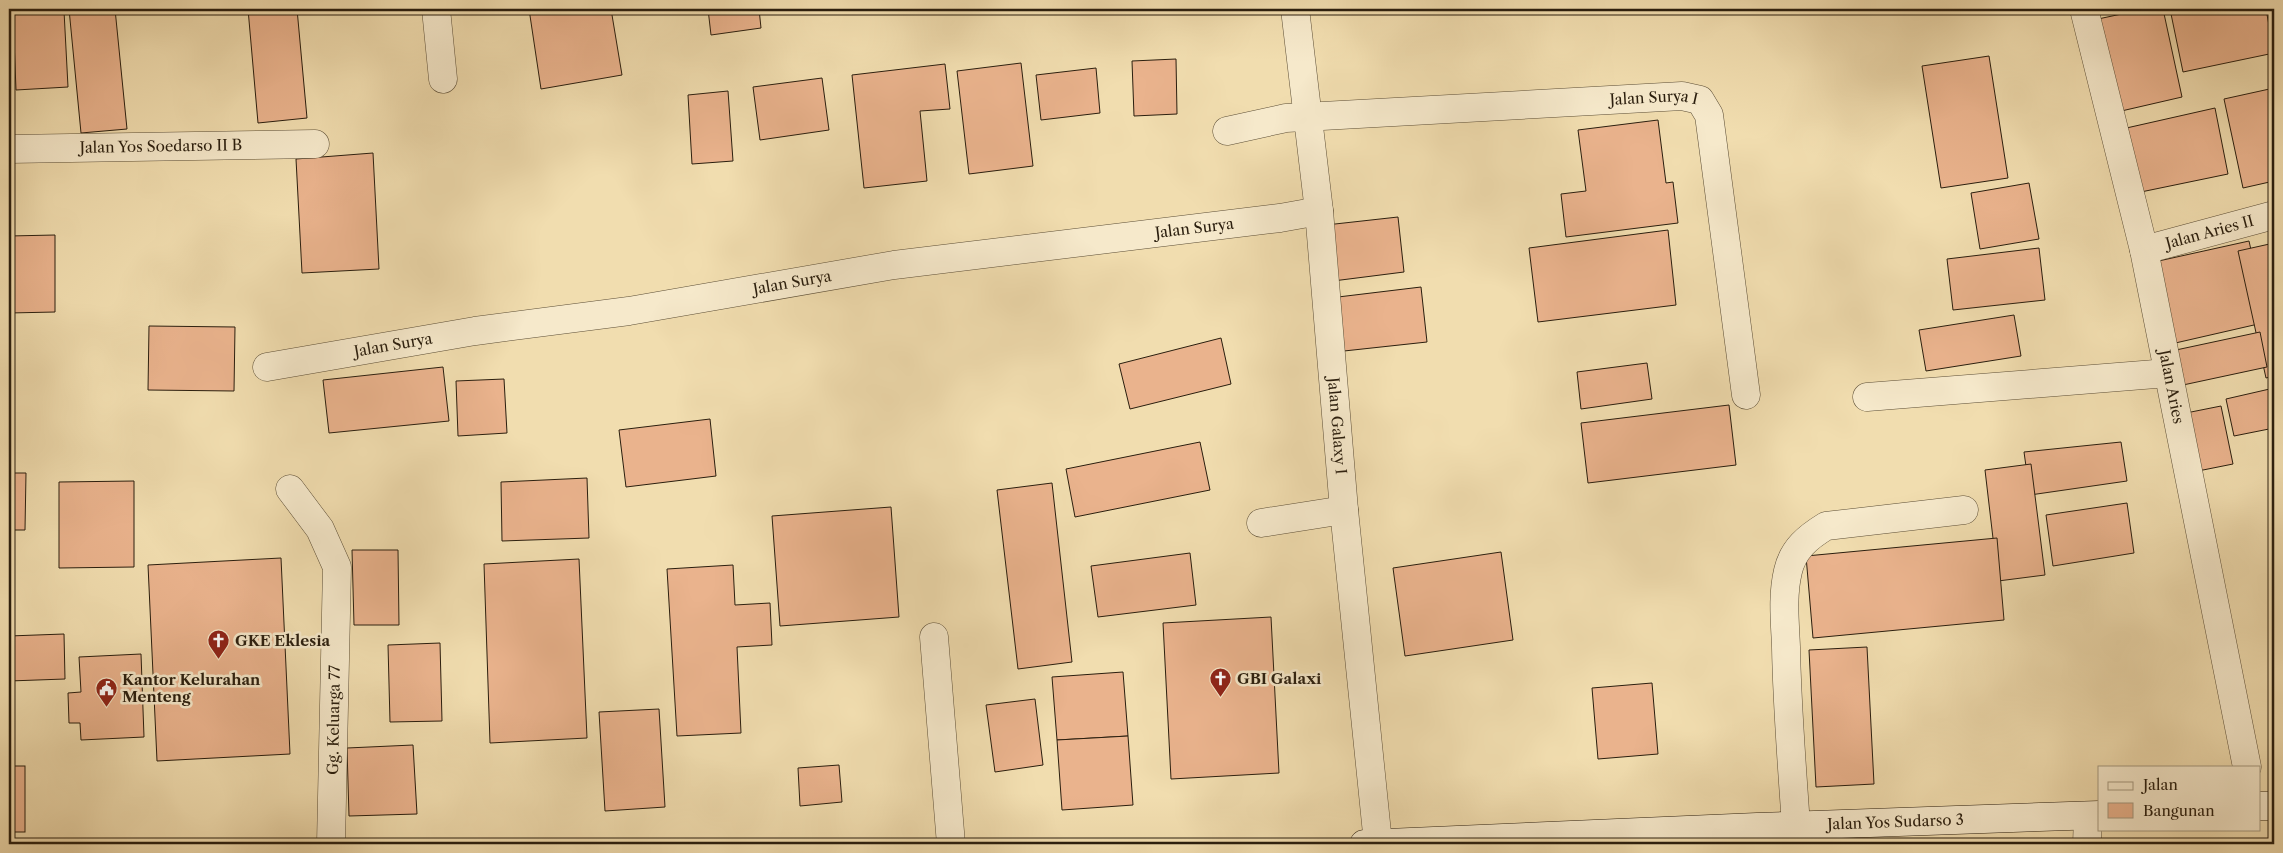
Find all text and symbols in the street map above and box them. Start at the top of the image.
street label: Jalan Surya I [1607,86,1700,109]
street label: Jalan Yos Soedarso II B [78,135,242,157]
street label: Jalan Aries II [2161,211,2256,253]
street label: Jalan Surya [1152,214,1235,242]
street label: Jalan Surya [749,266,833,299]
street label: Jalan Surya [350,329,434,361]
street label: Jalan Aries [2155,346,2188,426]
street label: Jalan Galaxy I [1324,374,1351,475]
church icon: GKE Eklesia [207,629,231,660]
place label: GKE Eklesia [235,631,331,650]
street label: Gg. Keluarga 77 [323,664,344,775]
church icon: GBI Galaxi [1209,667,1233,698]
place label: GBI Galaxi [1237,669,1322,688]
place label: Kantor Kelurahan Menteng [122,670,261,706]
public building icon: Kantor Kelurahan Menteng [94,677,118,708]
legend [2098,766,2260,830]
text: Jalan [2141,775,2178,794]
text: Bangunan [2143,801,2215,820]
street label: Jalan Yos Sudarso 3 [1825,810,1964,834]

